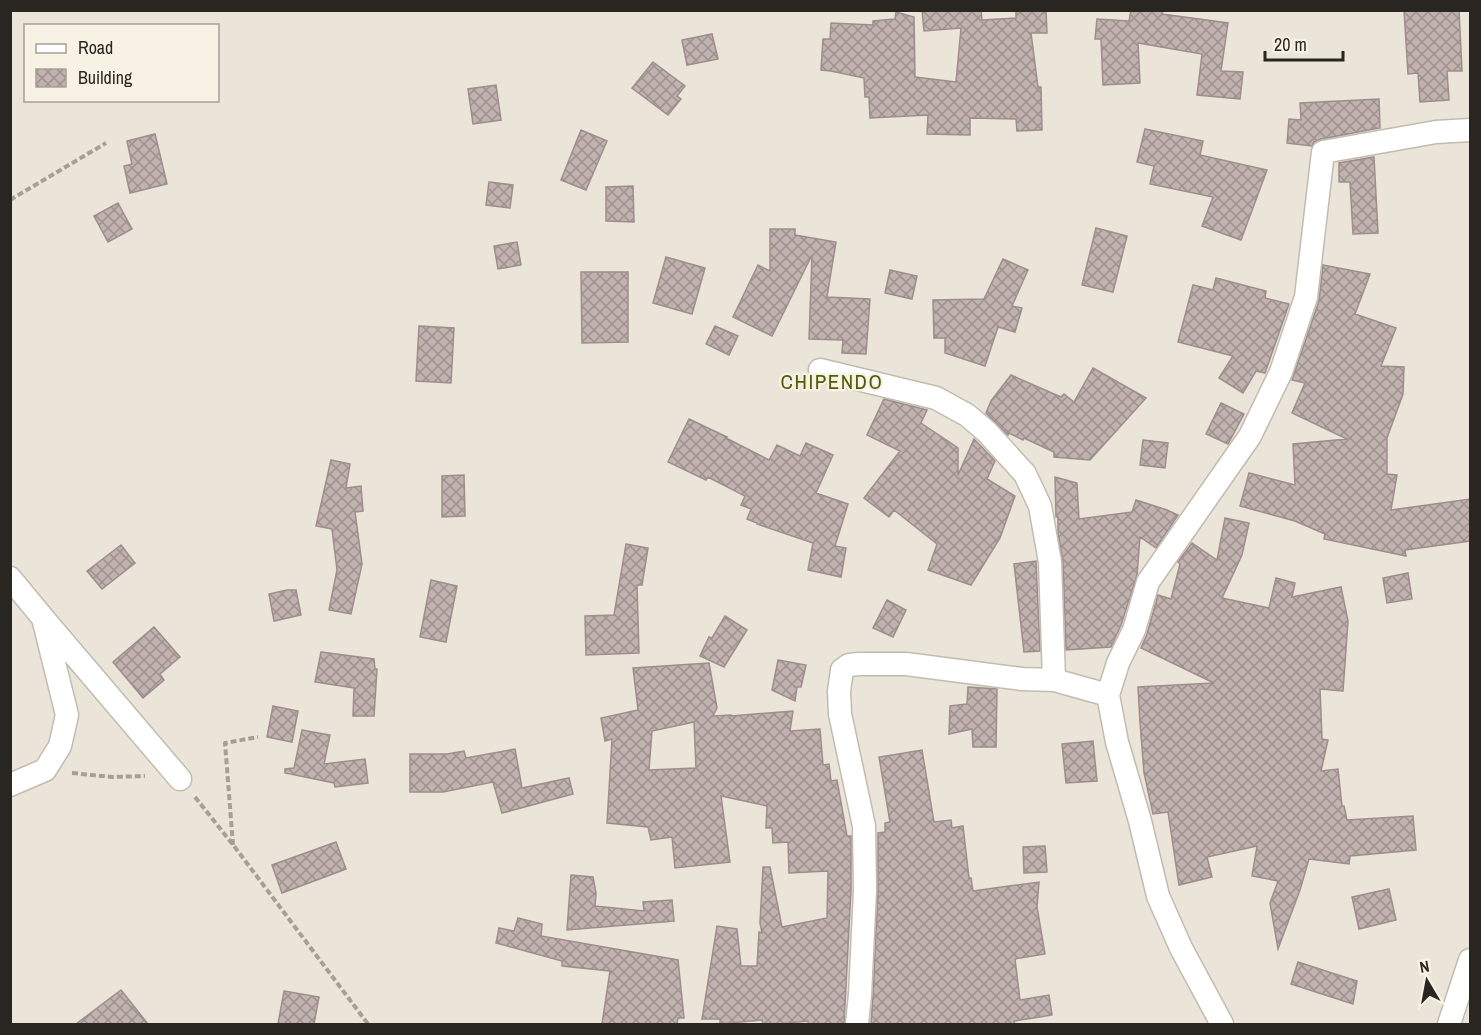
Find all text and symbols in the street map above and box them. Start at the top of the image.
legend [24,24,219,102]
scale bar [1265,24,1343,62]
text: 20 m [1274,32,1307,57]
text: Road [78,35,113,60]
text: Building [78,65,133,90]
district label: CHIPENDO [781,367,883,396]
north arrow [1397,951,1457,1011]
text: N [1418,955,1431,978]

